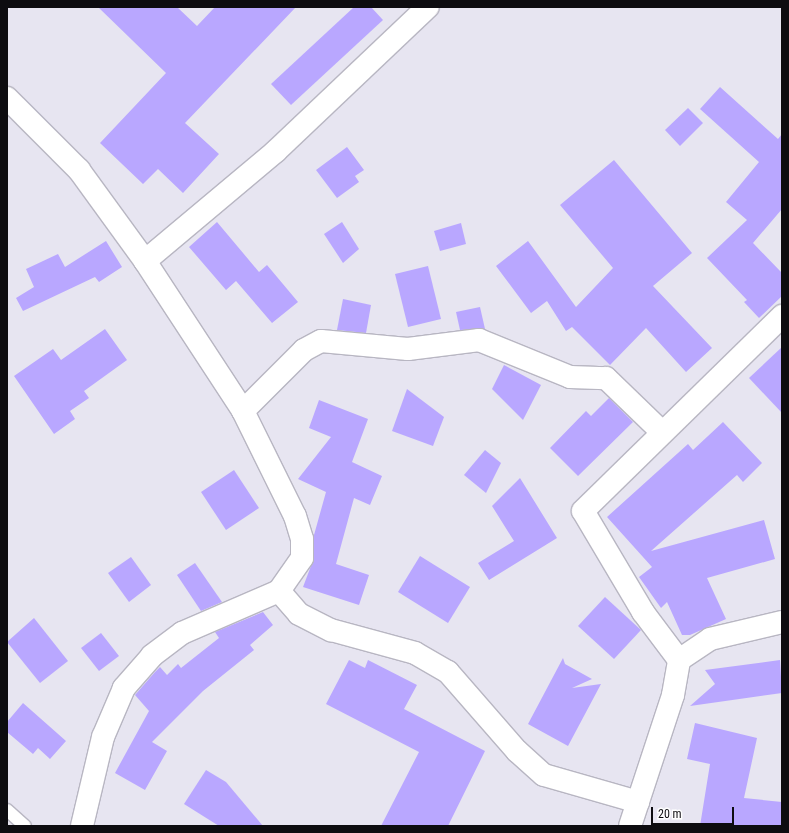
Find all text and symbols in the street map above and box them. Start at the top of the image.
scale bar [653,799,736,825]
text: 20 m [658,807,682,821]

